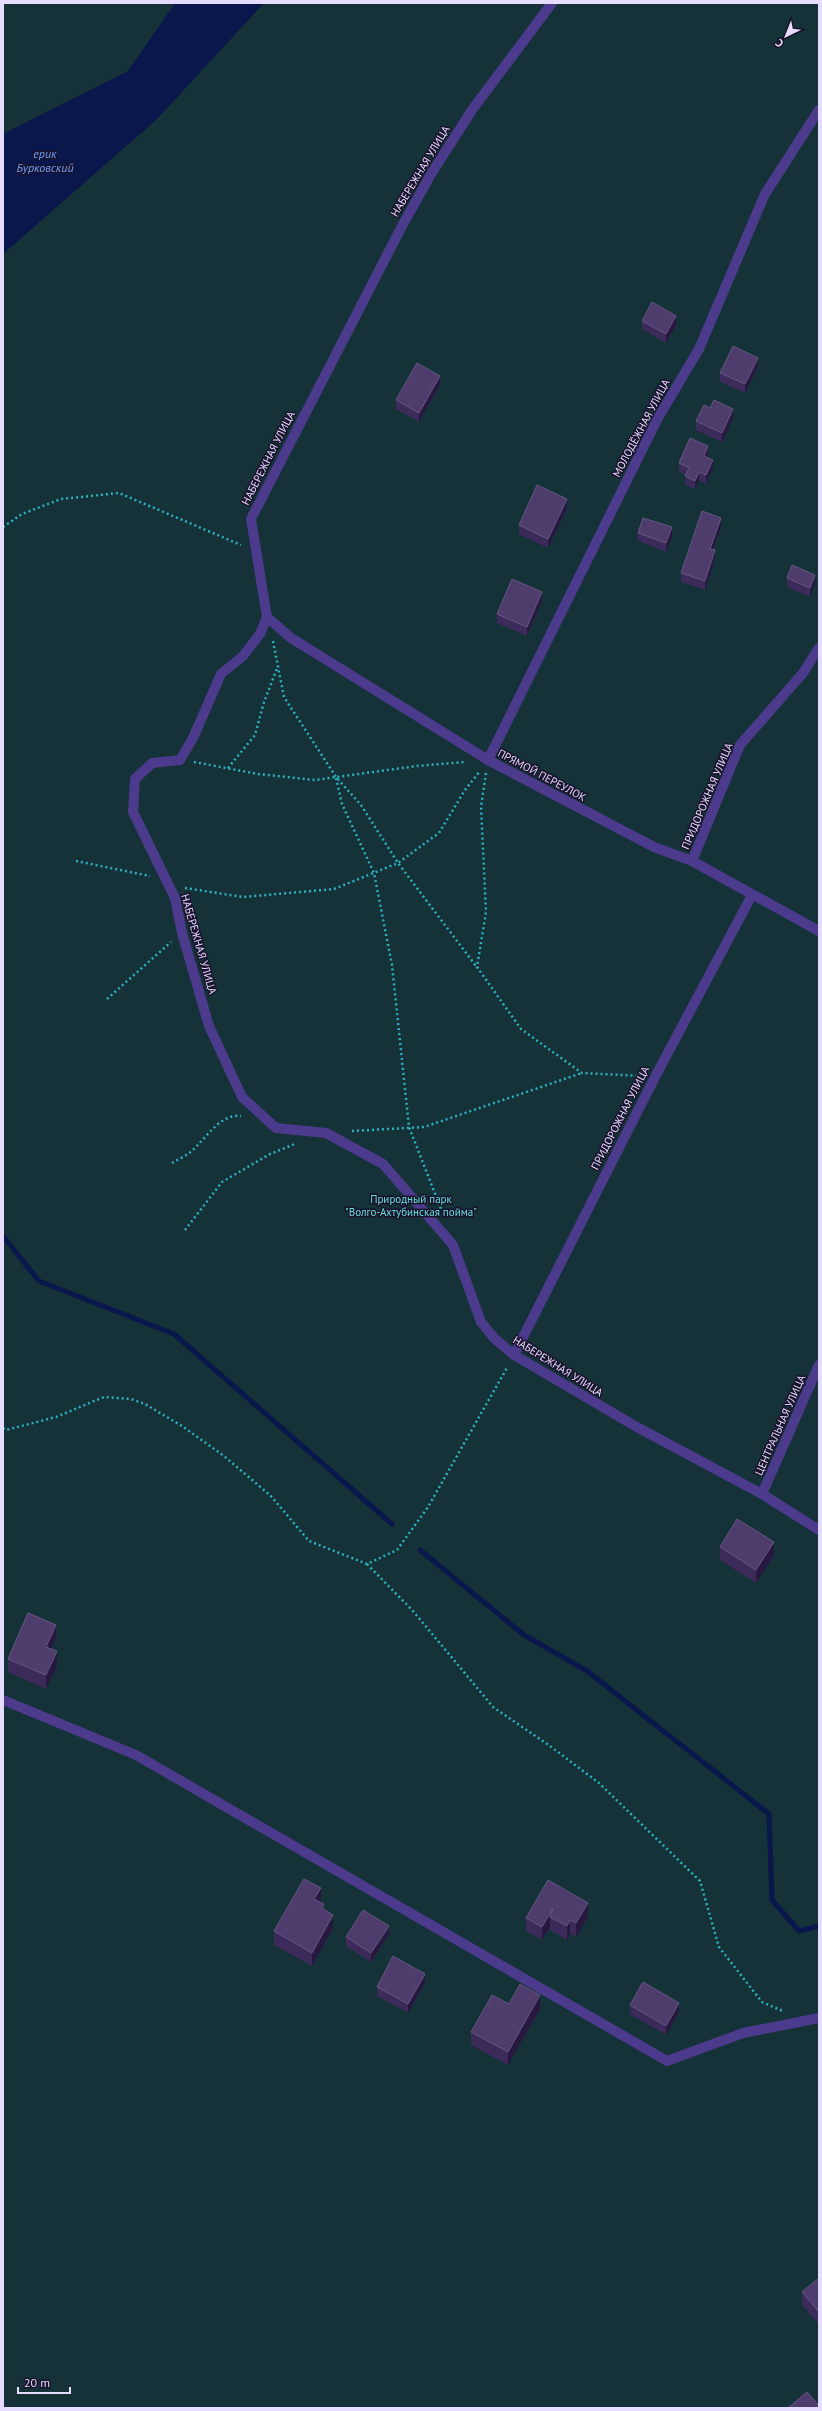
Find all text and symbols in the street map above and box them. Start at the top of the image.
north arrow [766,16,806,56]
text: С [772,36,786,51]
street label: НАБЕРЕЖНАЯ УЛИЦА [387,123,453,219]
water label: ерик Бурковский [16,146,74,175]
street label: МОЛОДЁЖНАЯ УЛИЦА [609,376,673,479]
street label: НАБЕРЕЖНАЯ УЛИЦА [238,408,298,507]
street label: ПРИДОРОЖНАЯ УЛИЦА [678,740,736,851]
street label: ПРЯМОЙ ПЕРЕУЛОК [495,746,589,804]
street label: НАБЕРЕЖНАЯ УЛИЦА [178,892,220,996]
street label: ПРИДОРОЖНАЯ УЛИЦА [588,1063,652,1172]
park label: Природный парк "Волго-Ахтубинская пойма" [345,1192,477,1219]
street label: НАБЕРЕЖНАЯ УЛИЦА [510,1333,606,1400]
street label: ЦЕНТРАЛЬНАЯ УЛИЦА [752,1372,809,1477]
scale bar [18,2369,70,2395]
text: 20 m [24,2375,50,2390]

